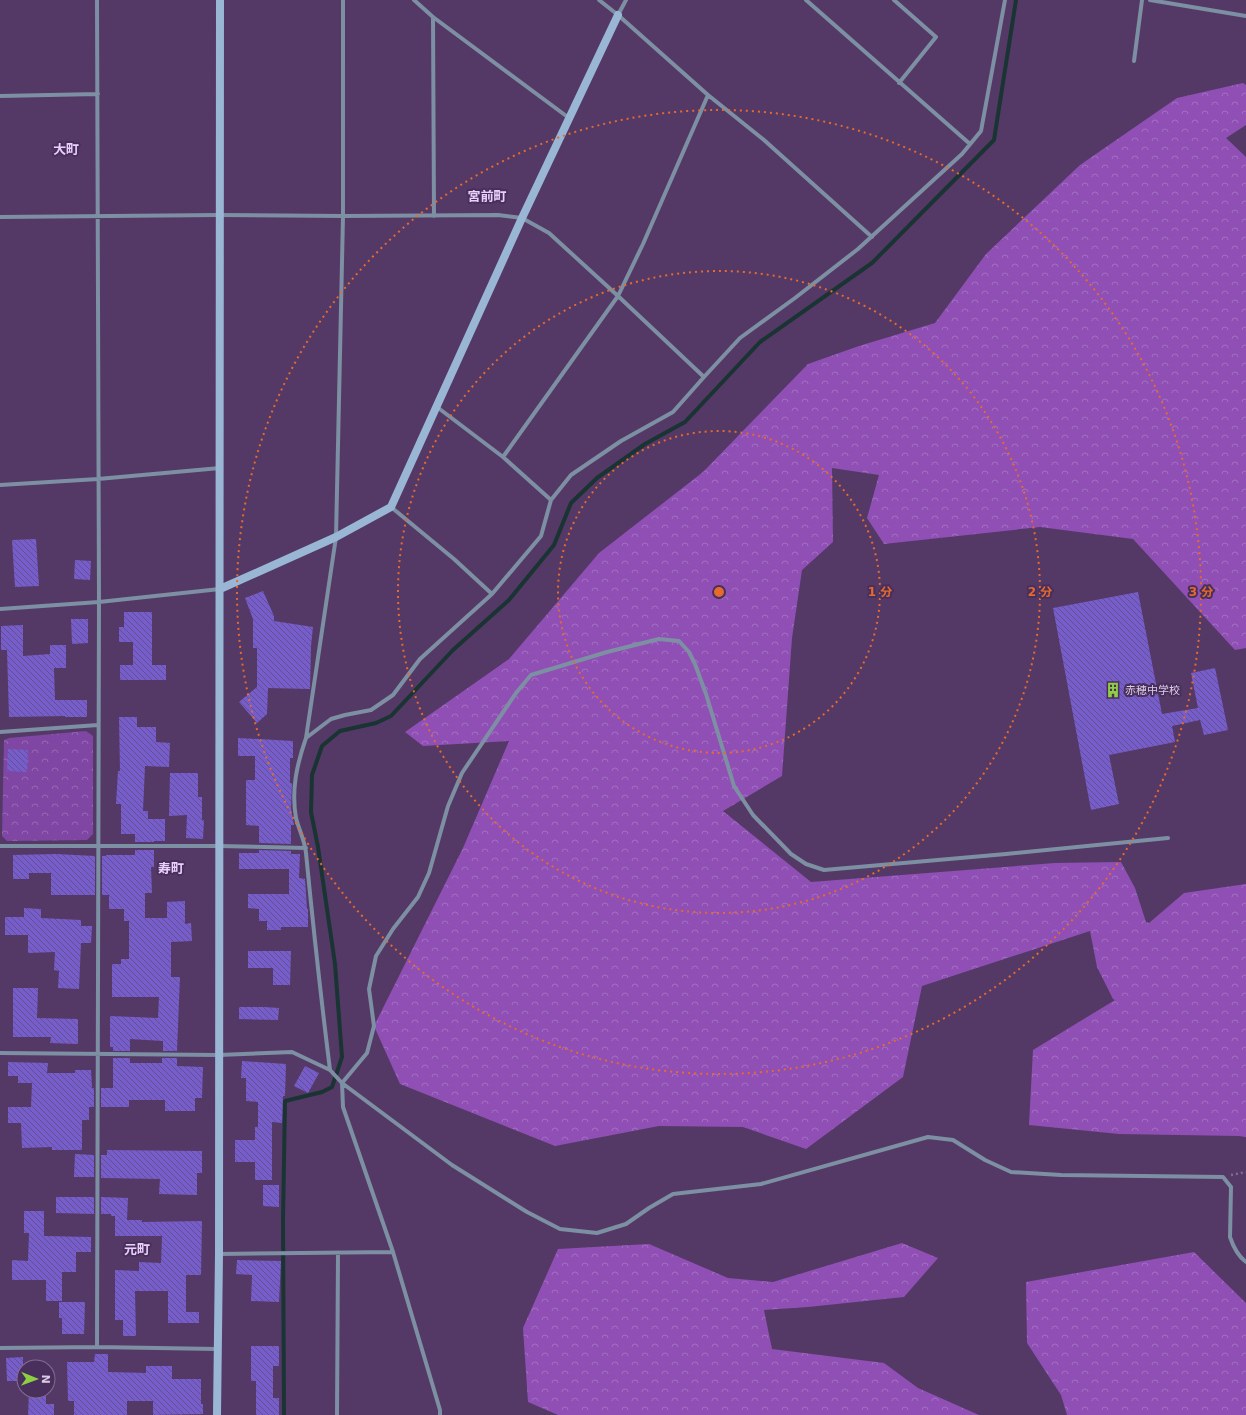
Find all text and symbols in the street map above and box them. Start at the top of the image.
district label: 大町 [53,142,79,157]
district label: 宮前町 [467,189,507,204]
centre of rings [712,585,726,599]
text: 1 分 [868,585,892,599]
text: 2 分 [1028,585,1052,599]
text: 3 分 [1189,585,1213,599]
building icon: 赤穂中学校 [1104,681,1122,699]
place label: 赤穂中学校 [1125,684,1180,697]
district label: 寿町 [158,861,184,876]
district label: 元町 [124,1242,150,1257]
north arrow [16,1359,56,1399]
text: N [39,1374,52,1384]

